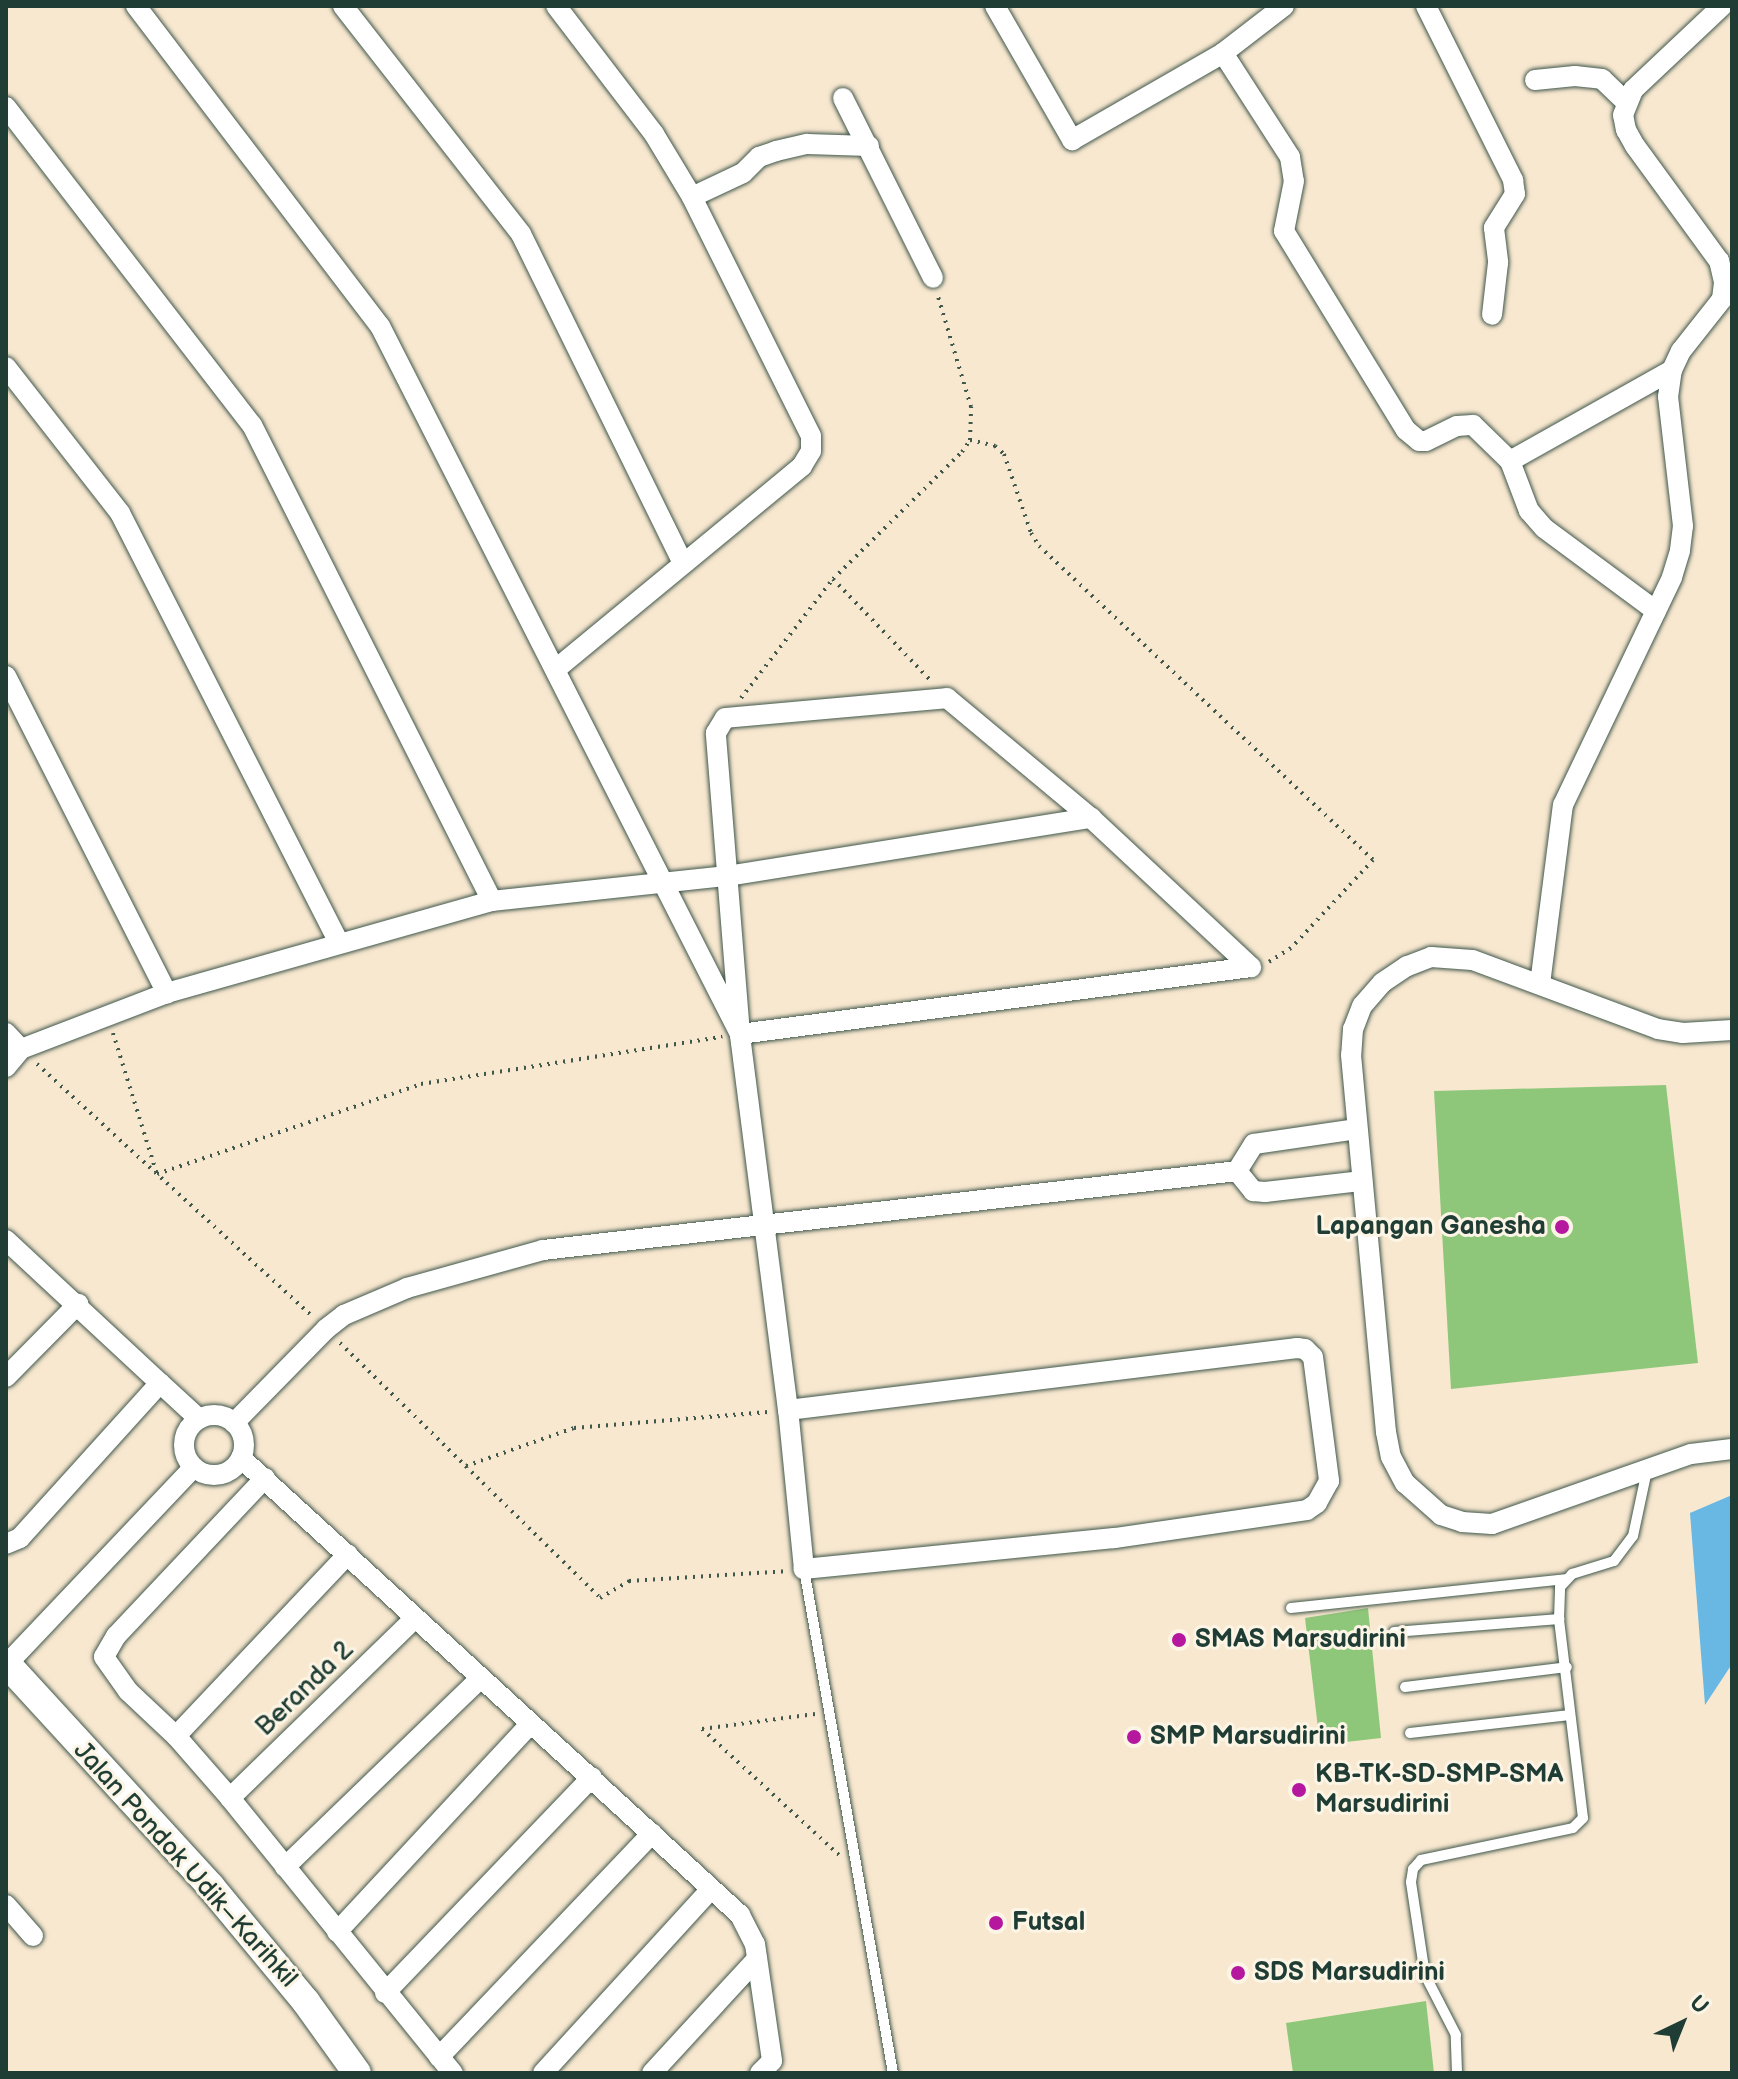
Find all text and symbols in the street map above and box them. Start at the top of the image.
place label: Lapangan Ganesha [1316,1211,1546,1243]
marker: Lapangan Ganesha [1553,1218,1571,1236]
place label: SMAS Marsudirini [1195,1624,1406,1656]
marker: SMAS Marsudirini [1170,1631,1188,1649]
street label: Beranda 2 [250,1635,360,1743]
place label: SMP Marsudirini [1150,1721,1346,1753]
marker: SMP Marsudirini [1125,1728,1143,1746]
street label: Jalan Pondok Udik–Karihkil [67,1736,303,1994]
place label: KB-TK-SD-SMP-SMA Marsudirini [1315,1759,1563,1820]
marker: KB-TK-SD-SMP-SMA Marsudirini [1290,1781,1308,1799]
place label: Futsal [1012,1907,1085,1939]
marker: Futsal [987,1914,1005,1932]
place label: SDS Marsudirini [1254,1957,1445,1989]
marker: SDS Marsudirini [1229,1964,1247,1982]
north arrow [1642,1983,1722,2063]
text: U [1684,1990,1714,2020]

